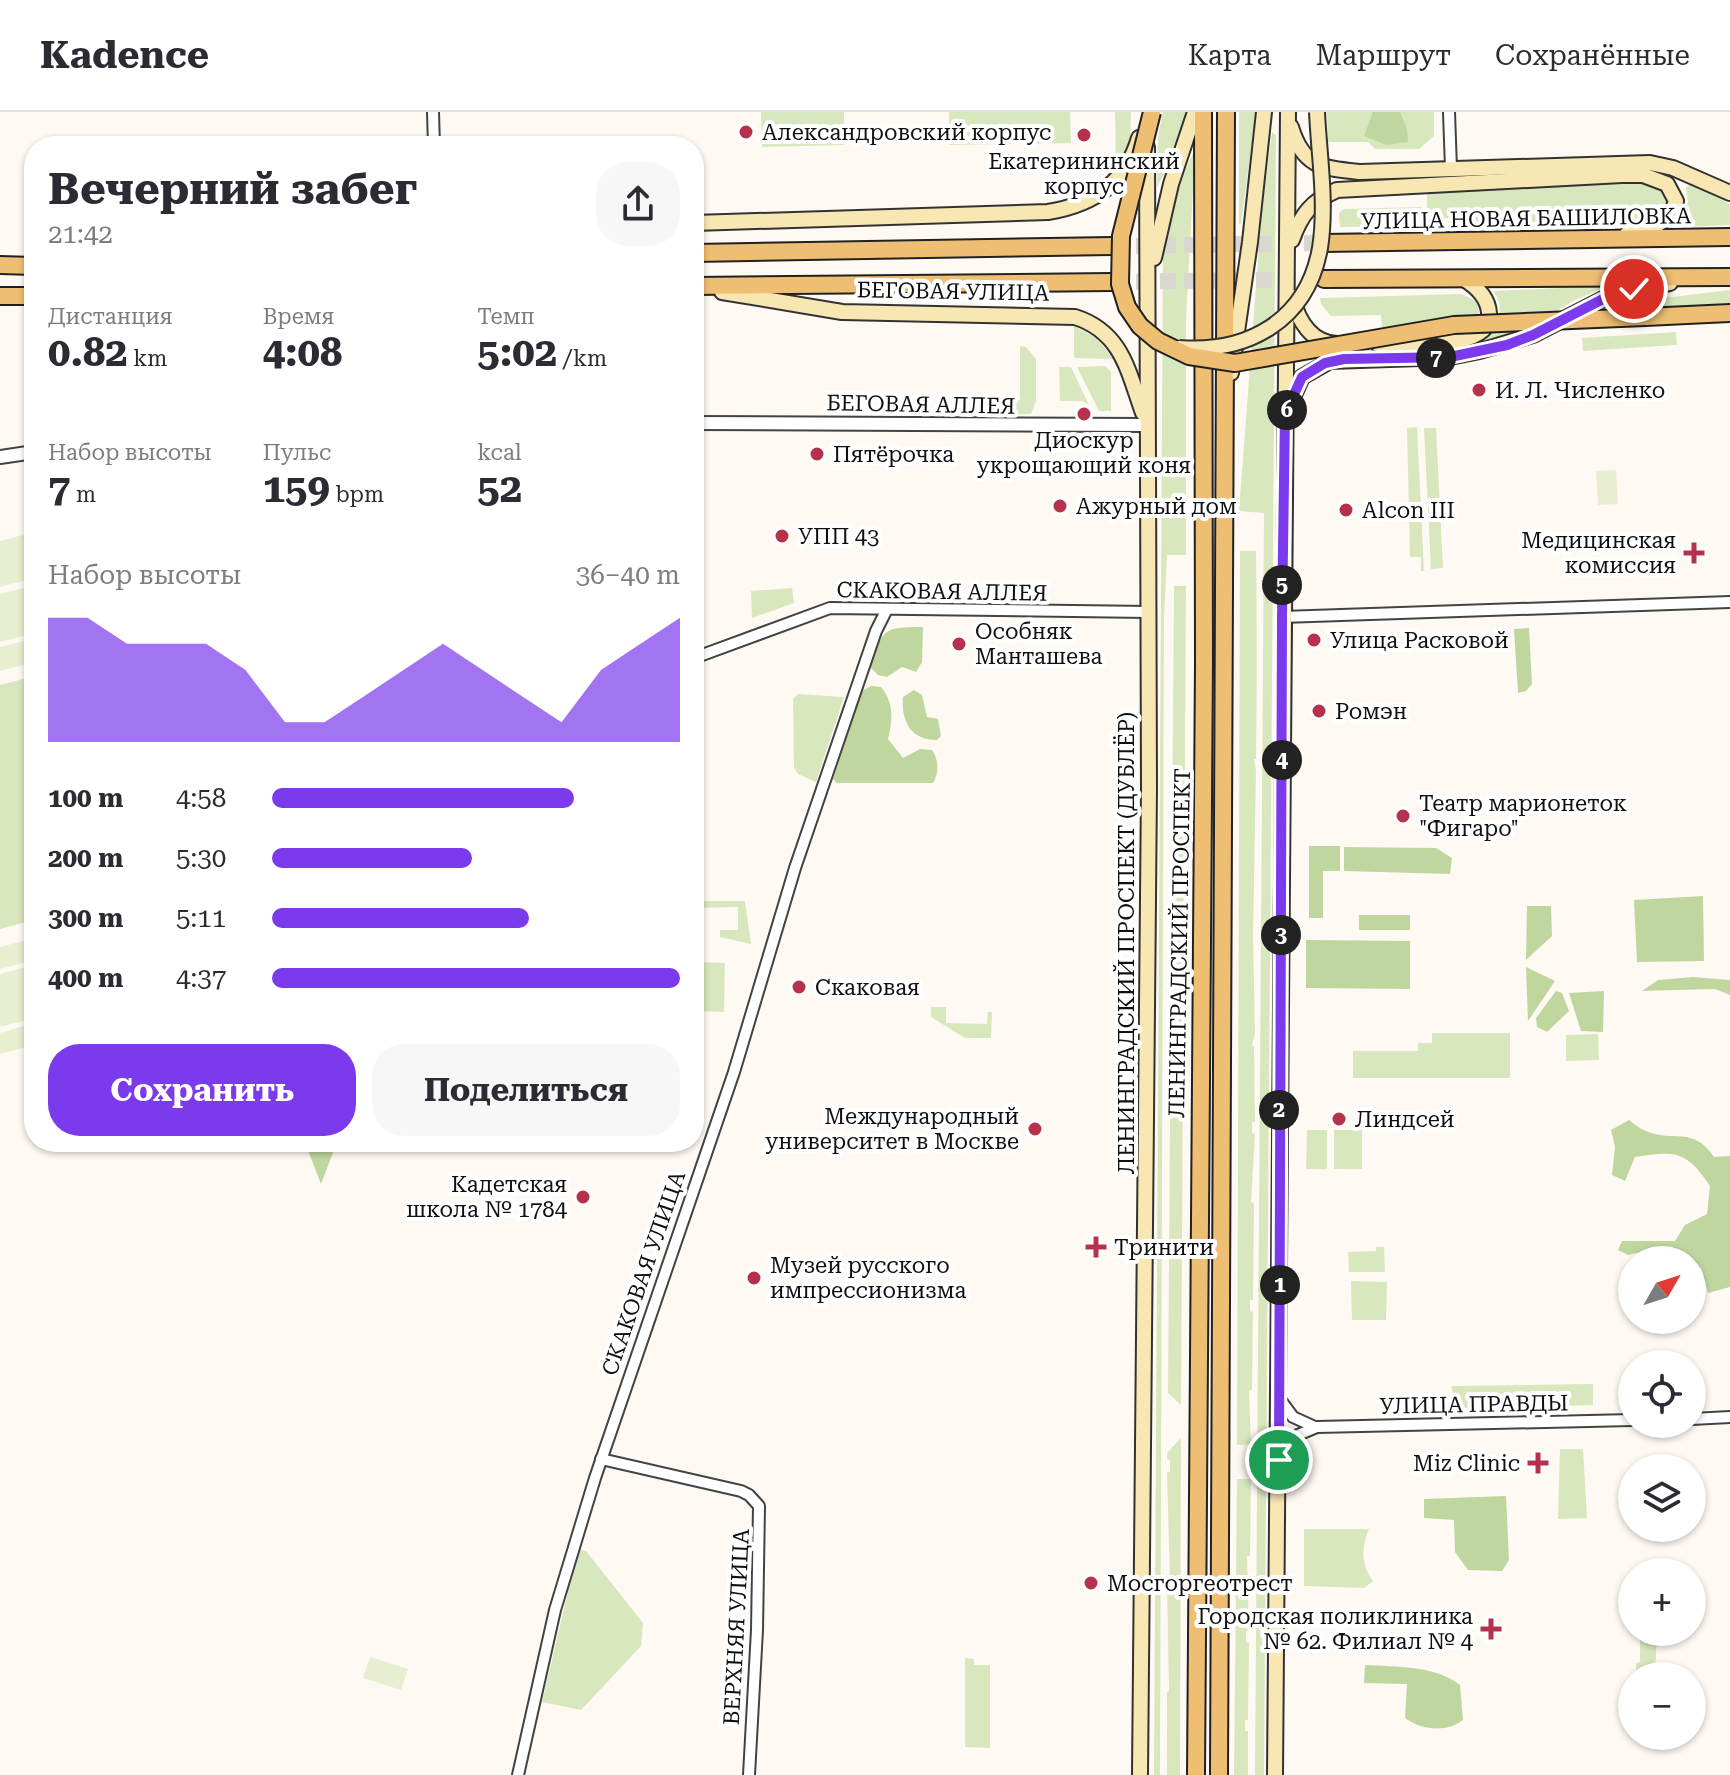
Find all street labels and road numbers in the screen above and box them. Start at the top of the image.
street label: УЛИЦА НОВАЯ БАШИЛОВКА [1361,203,1692,234]
street label: БЕГОВАЯ УЛИЦА [857,277,1050,306]
street label: БЕГОВАЯ АЛЛЕЯ [826,390,1016,419]
street label: СКАКОВАЯ АЛЛЕЯ [836,577,1048,606]
street label: ЛЕНИНГРАДСКИЙ ПРОСПЕКТ (ДУБЛЁР) [1113,712,1139,1174]
street label: ЛЕНИНГРАДСКИЙ ПРОСПЕКТ [1163,768,1195,1118]
street label: СКАКОВАЯ УЛИЦА [597,1167,690,1379]
street label: УЛИЦА ПРАВДЫ [1379,1390,1569,1419]
street label: ВЕРХНЯЯ УЛИЦА [719,1528,754,1726]

